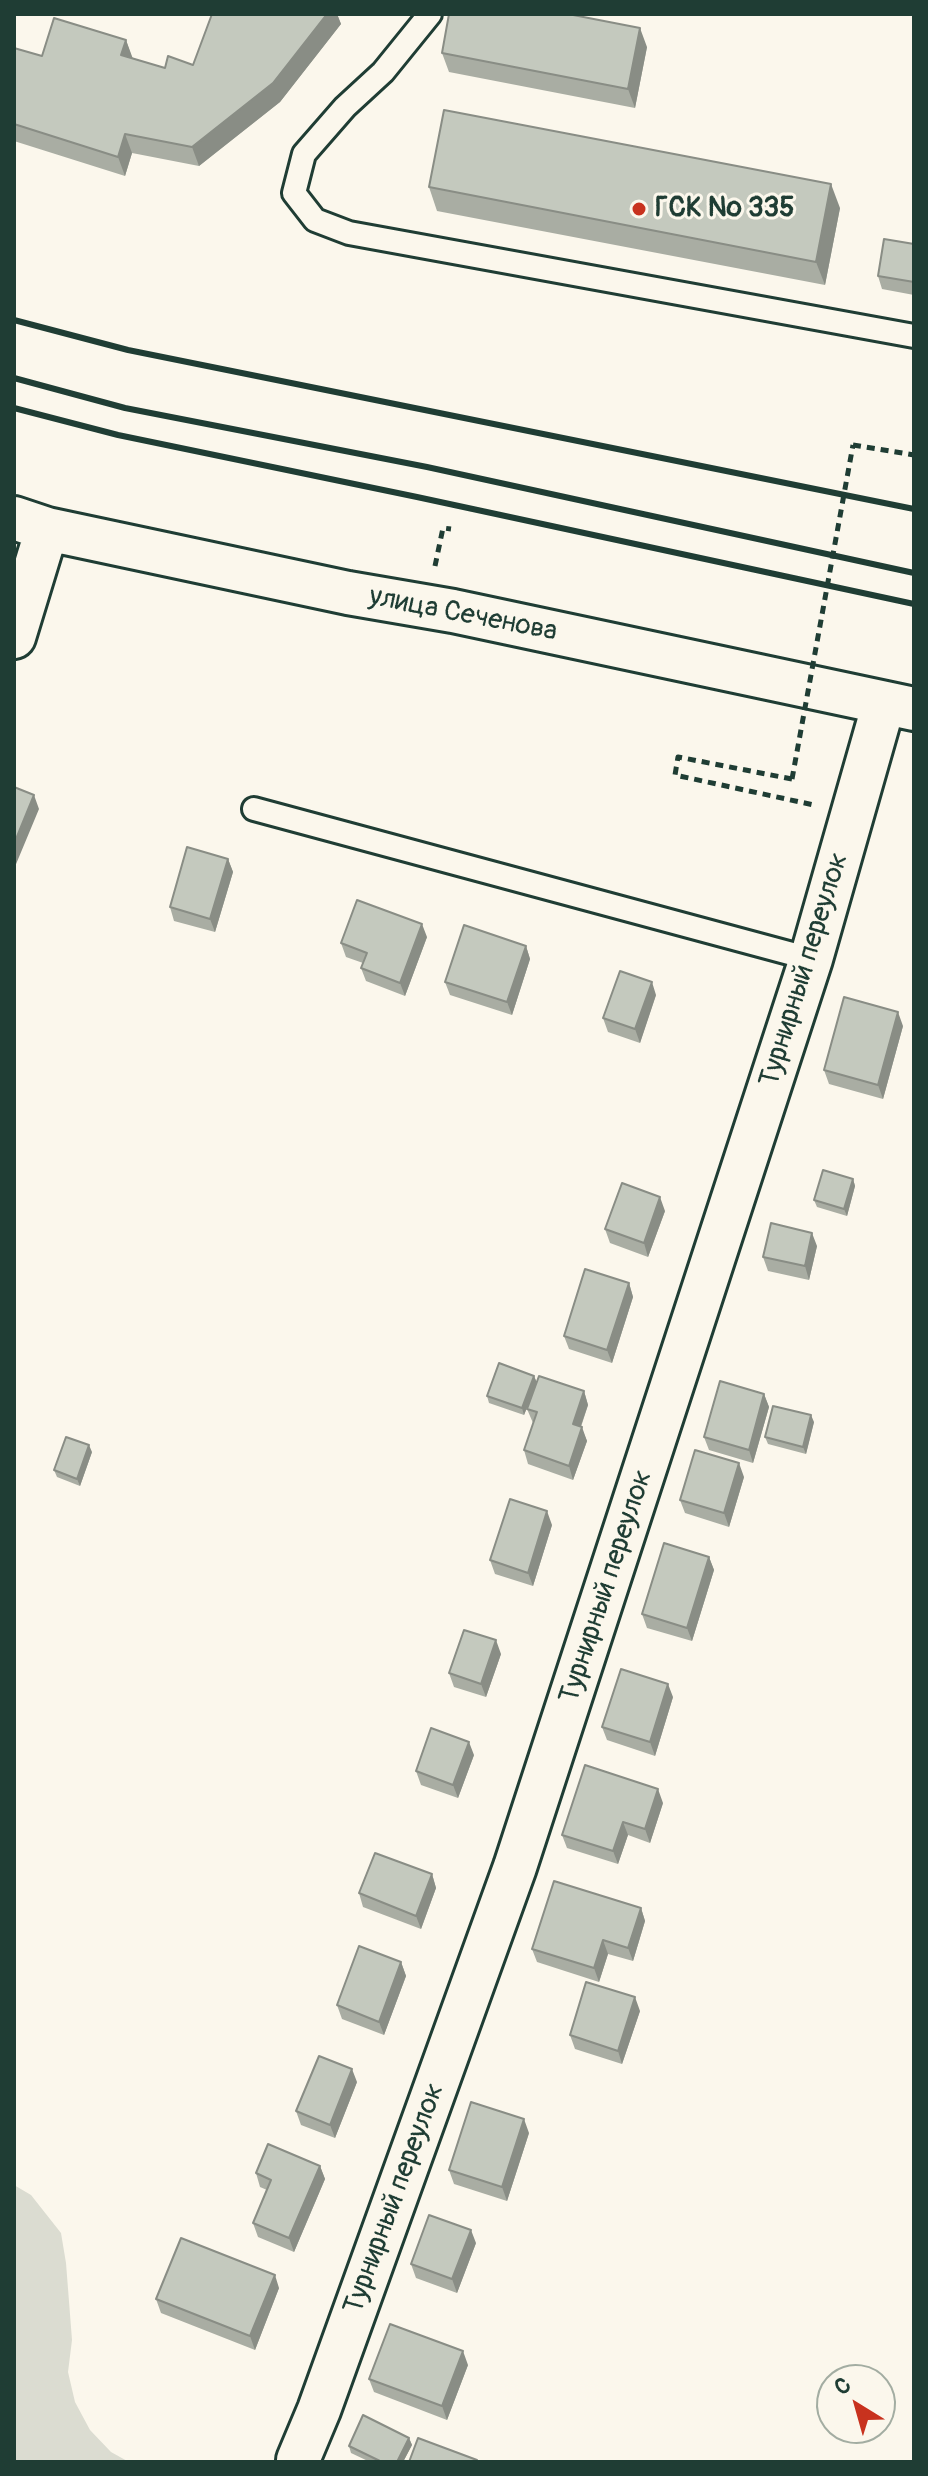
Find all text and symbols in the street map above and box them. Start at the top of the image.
place label: ГСК № 335 [655,192,794,226]
marker: ГСК № 335 [630,200,648,218]
street label: улица Сеченова [366,580,560,650]
street label: Турнирный переулок [753,849,857,1091]
street label: Турнирный переулок [553,1466,661,1708]
street label: Турнирный переулок [338,2079,452,2319]
north arrow [816,2364,896,2444]
text: С [829,2371,857,2402]

